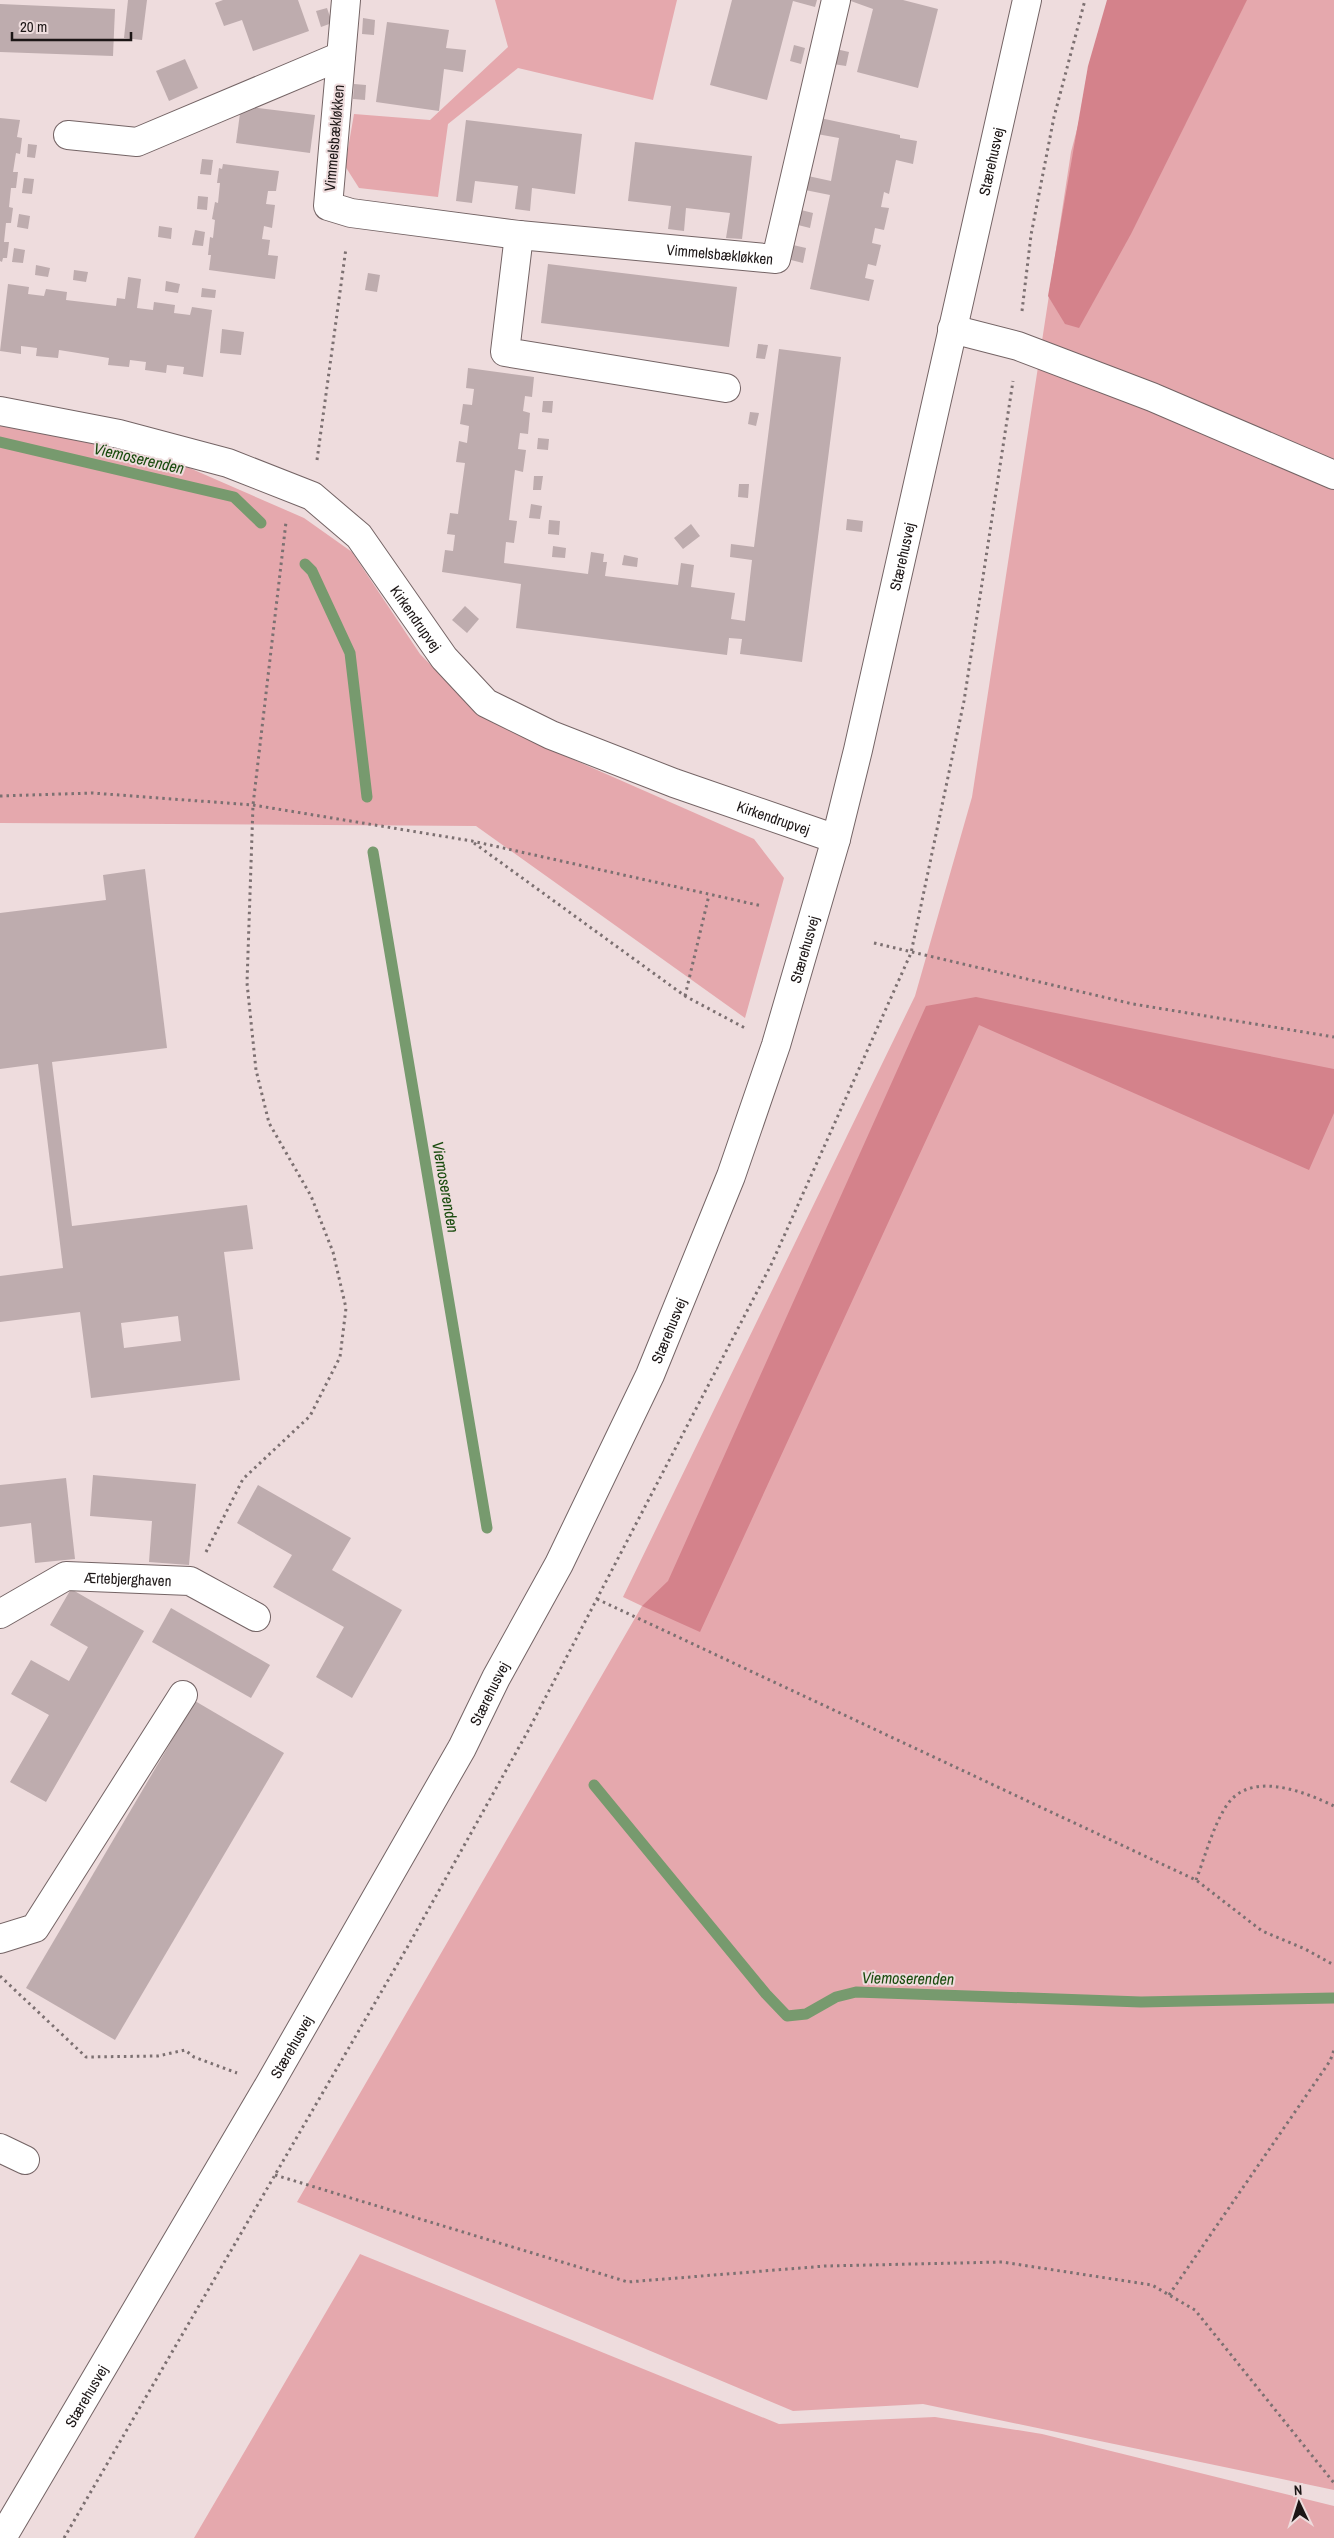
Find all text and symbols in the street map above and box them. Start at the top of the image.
scale bar [12,10,131,42]
text: 20 m [20,16,47,37]
street label: Vimmelsbækløkken [319,84,349,192]
street label: Stærehusvej [973,125,1008,197]
street label: Vimmelsbækløkken [666,238,774,269]
water label: Viemoserenden [92,437,186,479]
street label: Stærehusvej [884,520,919,592]
street label: Kirkendrupvej [386,581,447,655]
street label: Kirkendrupvej [734,795,813,840]
street label: Stærehusvej [784,913,824,985]
water label: Viemoserenden [427,1140,465,1234]
street label: Stærehusvej [645,1295,691,1367]
street label: Ærtebjerghaven [83,1566,172,1591]
street label: Stærehusvej [464,1658,514,1729]
water label: Viemoserenden [862,1966,954,1990]
street label: Stærehusvej [265,2011,317,2082]
street label: Stærehusvej [59,2361,112,2431]
north arrow [1274,2478,1324,2528]
text: N [1293,2481,1303,2499]

